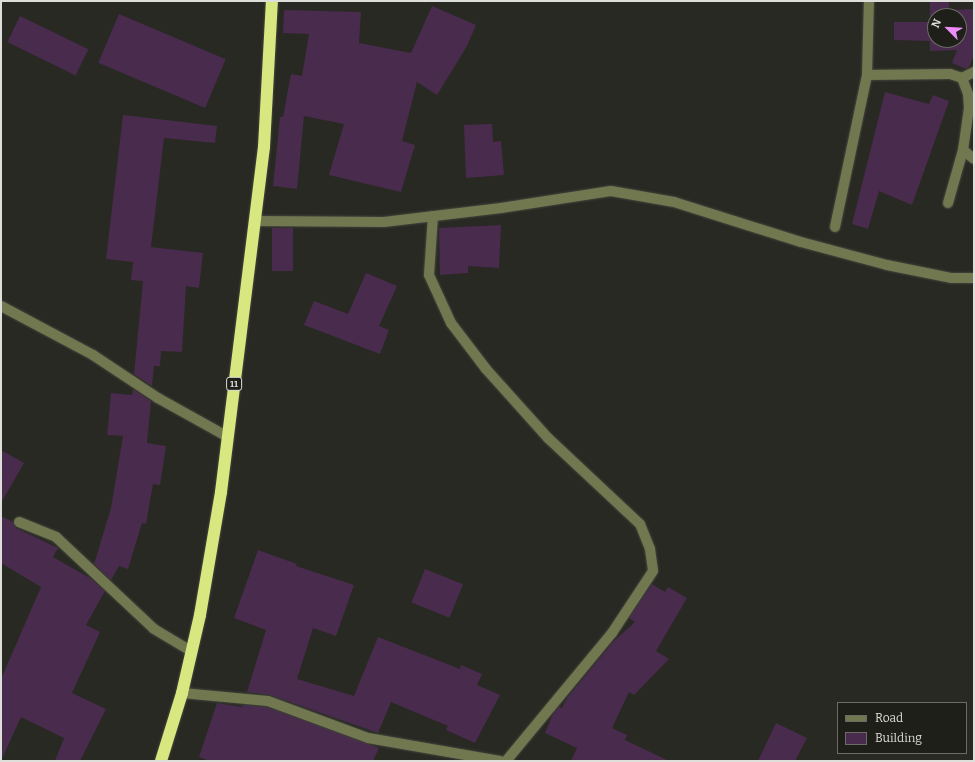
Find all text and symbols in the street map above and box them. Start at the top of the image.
north arrow [927,8,967,48]
text: N [929,17,944,30]
road number: 11 [226,377,242,391]
legend [837,702,967,754]
text: Road [875,711,903,725]
text: Building [875,731,922,745]

